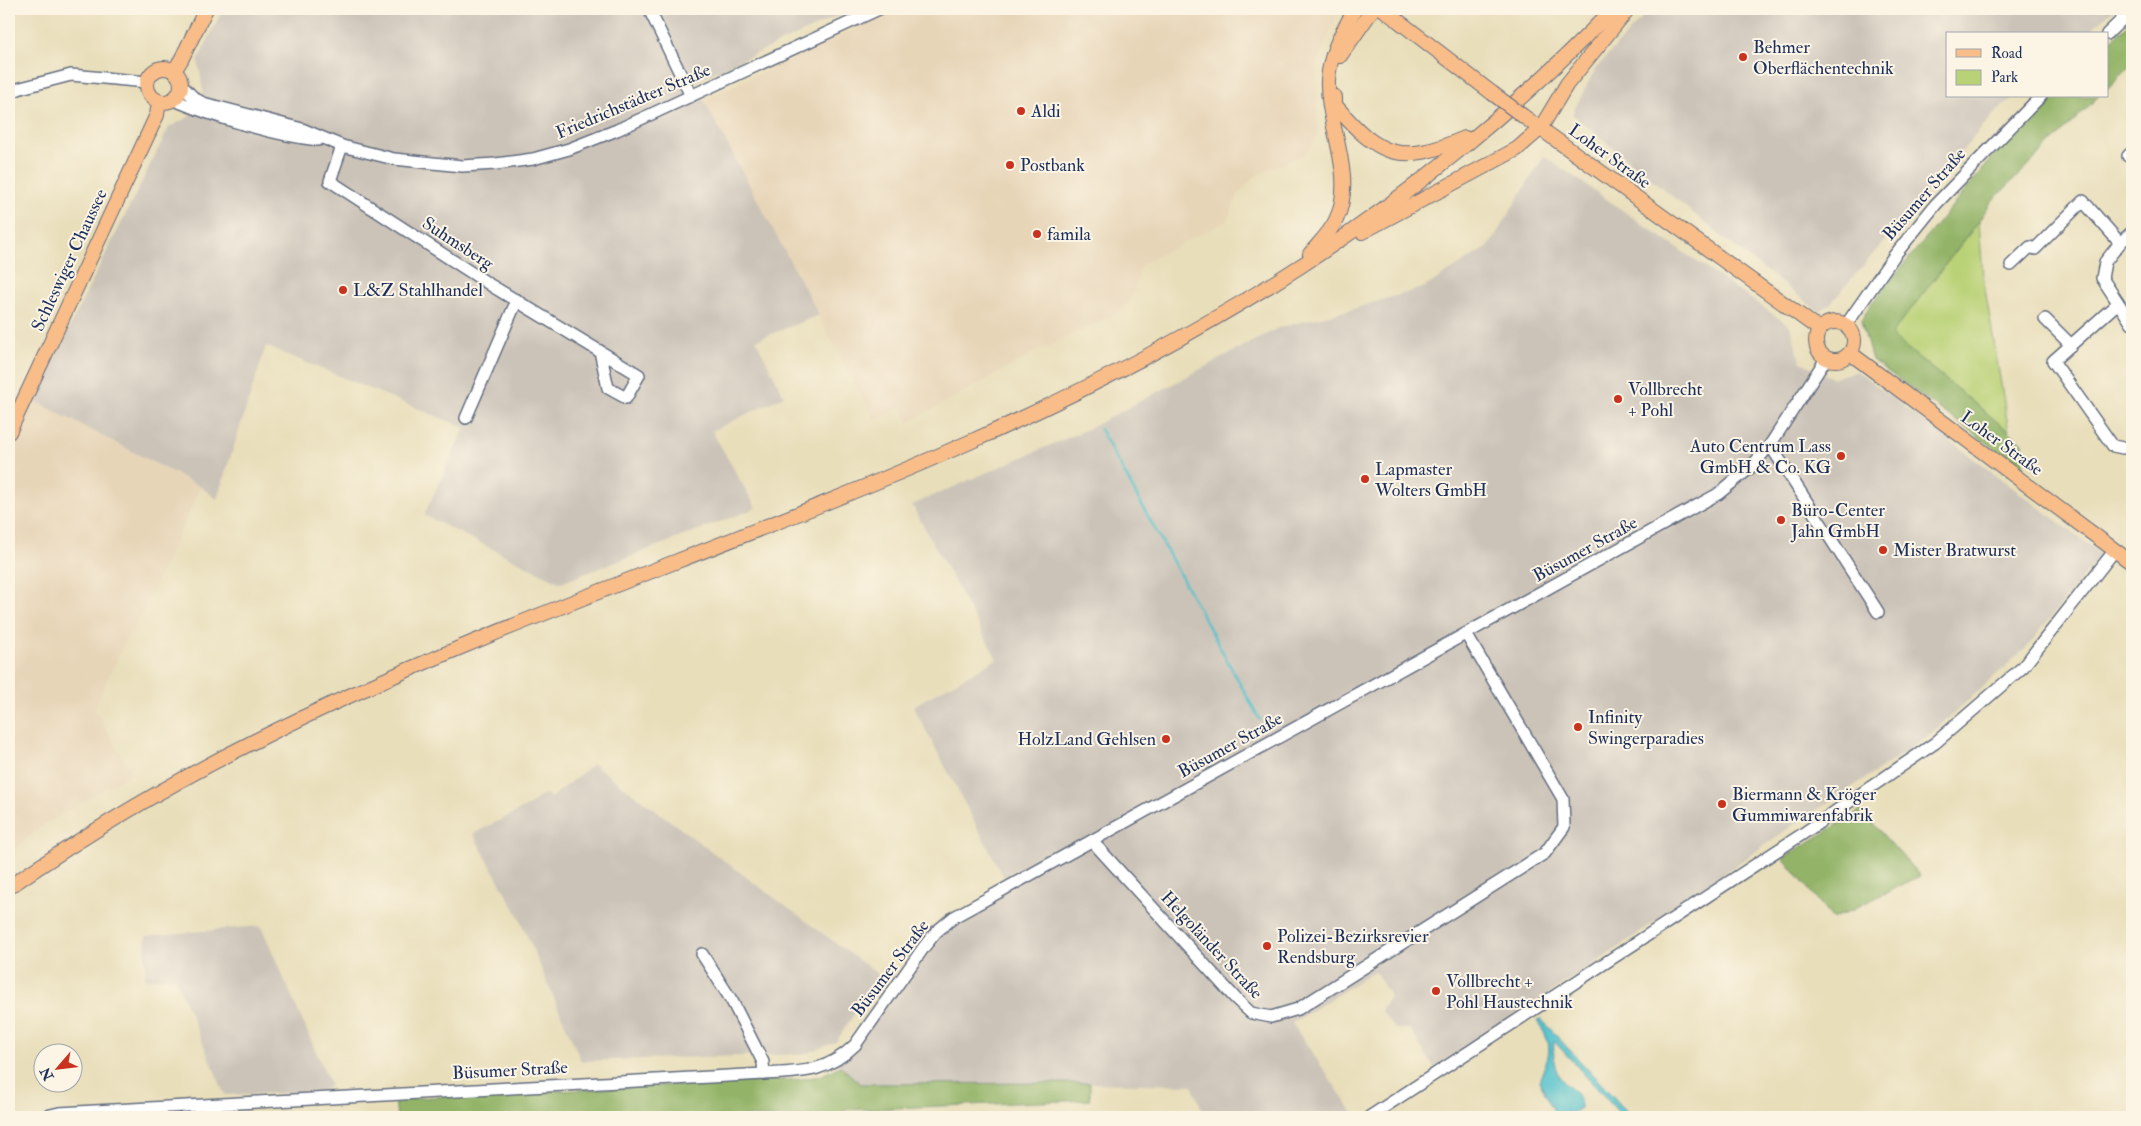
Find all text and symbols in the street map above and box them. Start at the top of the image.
legend [1946,32,2108,98]
place label: Behmer Oberflächentechnik [1753,36,1894,80]
text: Road [1991,44,2023,63]
marker: Behmer Oberflächentechnik [1737,51,1749,63]
street label: Friedrichstädter Straße [552,58,715,144]
text: Park [1991,68,2018,87]
place label: Aldi [1030,100,1061,123]
marker: Aldi [1015,105,1027,117]
street label: Loher Straße [1564,119,1656,194]
street label: Büsumer Straße [1878,143,1971,246]
place label: Postbank [1020,154,1085,177]
marker: Postbank [1004,159,1016,171]
street label: Schleswiger Chaussee [26,185,113,335]
street label: Suhmsberg [418,212,499,276]
place label: famila [1047,223,1092,246]
marker: famila [1031,228,1043,240]
place label: L&Z Stahlhandel [353,279,483,302]
marker: L&Z Stahlhandel [337,284,349,296]
place label: Vollbrecht + Pohl [1628,378,1702,422]
marker: Vollbrecht + Pohl [1612,393,1624,405]
street label: Loher Straße [1956,406,2048,481]
place label: Auto Centrum Lass GmbH & Co. KG [1689,435,1831,479]
marker: Auto Centrum Lass GmbH & Co. KG [1835,450,1847,462]
place label: Lapmaster Wolters GmbH [1374,458,1487,502]
marker: Lapmaster Wolters GmbH [1359,473,1371,485]
place label: Büro-Center Jahn GmbH [1790,499,1885,543]
street label: Büsumer Straße [1529,511,1642,588]
marker: Büro-Center Jahn GmbH [1775,514,1787,526]
place label: Mister Bratwurst [1893,539,2016,562]
marker: Mister Bratwurst [1877,544,1889,556]
place label: Infinity Swingerparadies [1588,706,1704,750]
street label: Büsumer Straße [1174,707,1287,784]
marker: Infinity Swingerparadies [1572,721,1584,733]
place label: HolzLand Gehlsen [1018,728,1156,751]
marker: HolzLand Gehlsen [1160,733,1172,745]
place label: Biermann & Kröger Gummiwarenfabrik [1732,783,1876,827]
marker: Biermann & Kröger Gummiwarenfabrik [1716,798,1728,810]
street label: Helgoländer Straße [1156,887,1268,1005]
street label: Büsumer Straße [846,915,935,1021]
place label: Polizei-Bezirksrevier Rendsburg [1277,925,1429,969]
marker: Polizei-Bezirksrevier Rendsburg [1261,940,1273,952]
place label: Vollbrecht + Pohl Haustechnik [1446,970,1573,1014]
marker: Vollbrecht + Pohl Haustechnik [1430,985,1442,997]
north arrow [32,1044,82,1094]
street label: Büsumer Straße [452,1056,569,1085]
text: N [36,1064,58,1084]

